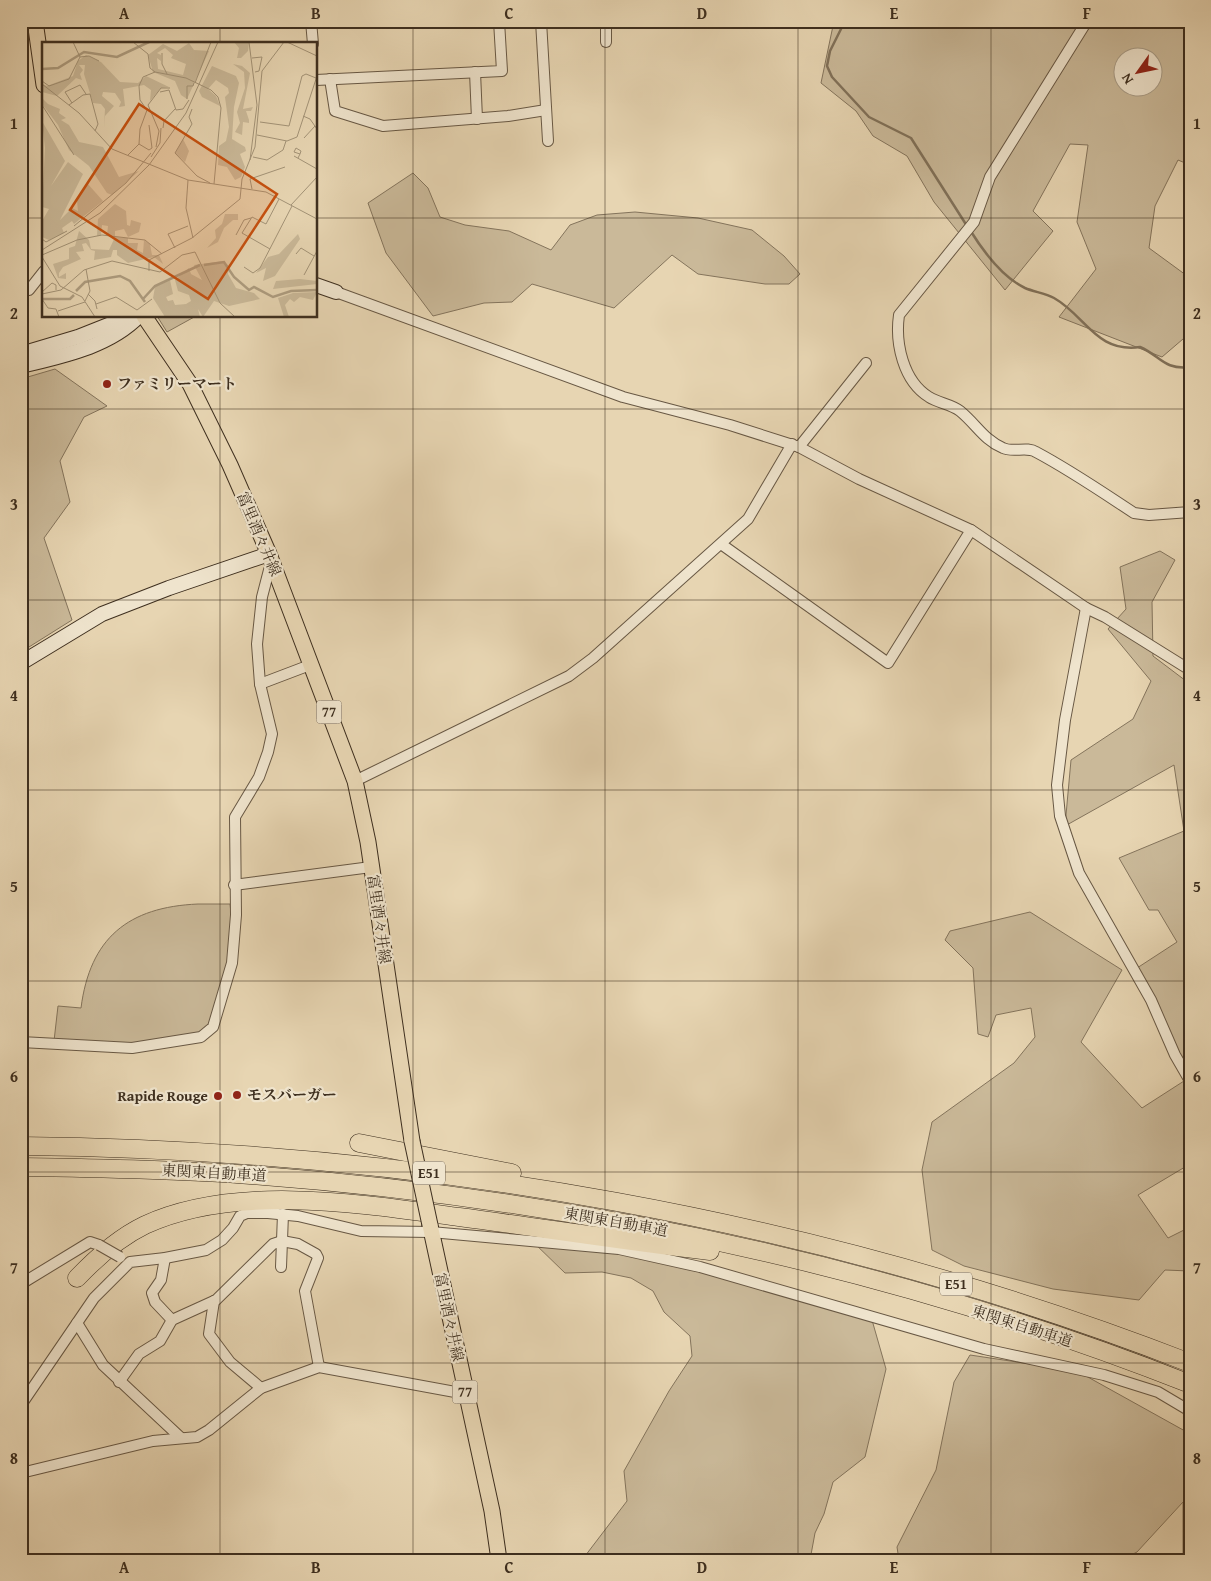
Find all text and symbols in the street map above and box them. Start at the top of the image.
text: A [119,1,130,25]
text: B [311,1,321,25]
text: C [504,1,514,25]
text: D [697,1,707,25]
text: E [890,1,899,25]
text: F [1083,1,1091,25]
inset map [42,42,318,318]
north arrow [1114,48,1164,98]
text: N [1116,69,1138,88]
text: 1 [10,111,18,135]
text: 1 [1193,111,1201,135]
text: 2 [10,301,18,325]
text: 2 [1193,301,1201,325]
place label: ファミリーマート [117,373,237,394]
marker: ファミリーマート [101,378,113,390]
street label: 富里酒々井線 [232,488,287,579]
text: 3 [10,492,18,516]
text: 3 [1193,492,1201,516]
text: 4 [10,683,18,707]
text: 4 [1193,683,1201,707]
road number: 77 [316,700,342,724]
street label: 富里酒々井線 [363,873,396,965]
text: 5 [10,874,18,898]
text: 5 [1193,874,1201,898]
text: 6 [10,1064,18,1088]
text: 6 [1193,1064,1201,1088]
place label: モスバーガー [247,1084,337,1105]
place label: Rapide Rouge [117,1085,208,1106]
marker: モスバーガー [231,1089,243,1101]
marker: Rapide Rouge [212,1090,224,1102]
street label: 東関東自動車道 [161,1159,267,1186]
road number: E51 [413,1162,445,1184]
street label: 東関東自動車道 [563,1202,670,1241]
text: 7 [10,1255,18,1279]
text: 7 [1193,1255,1201,1279]
street label: 富里酒々井線 [430,1271,469,1363]
road number: E51 [940,1272,972,1296]
street label: 東関東自動車道 [969,1299,1075,1352]
road number: 77 [452,1380,478,1404]
text: 8 [10,1446,18,1470]
text: 8 [1193,1446,1201,1470]
text: A [119,1555,130,1579]
text: B [311,1555,321,1579]
text: C [504,1555,514,1579]
text: D [697,1555,707,1579]
text: E [890,1555,899,1579]
text: F [1083,1555,1091,1579]

